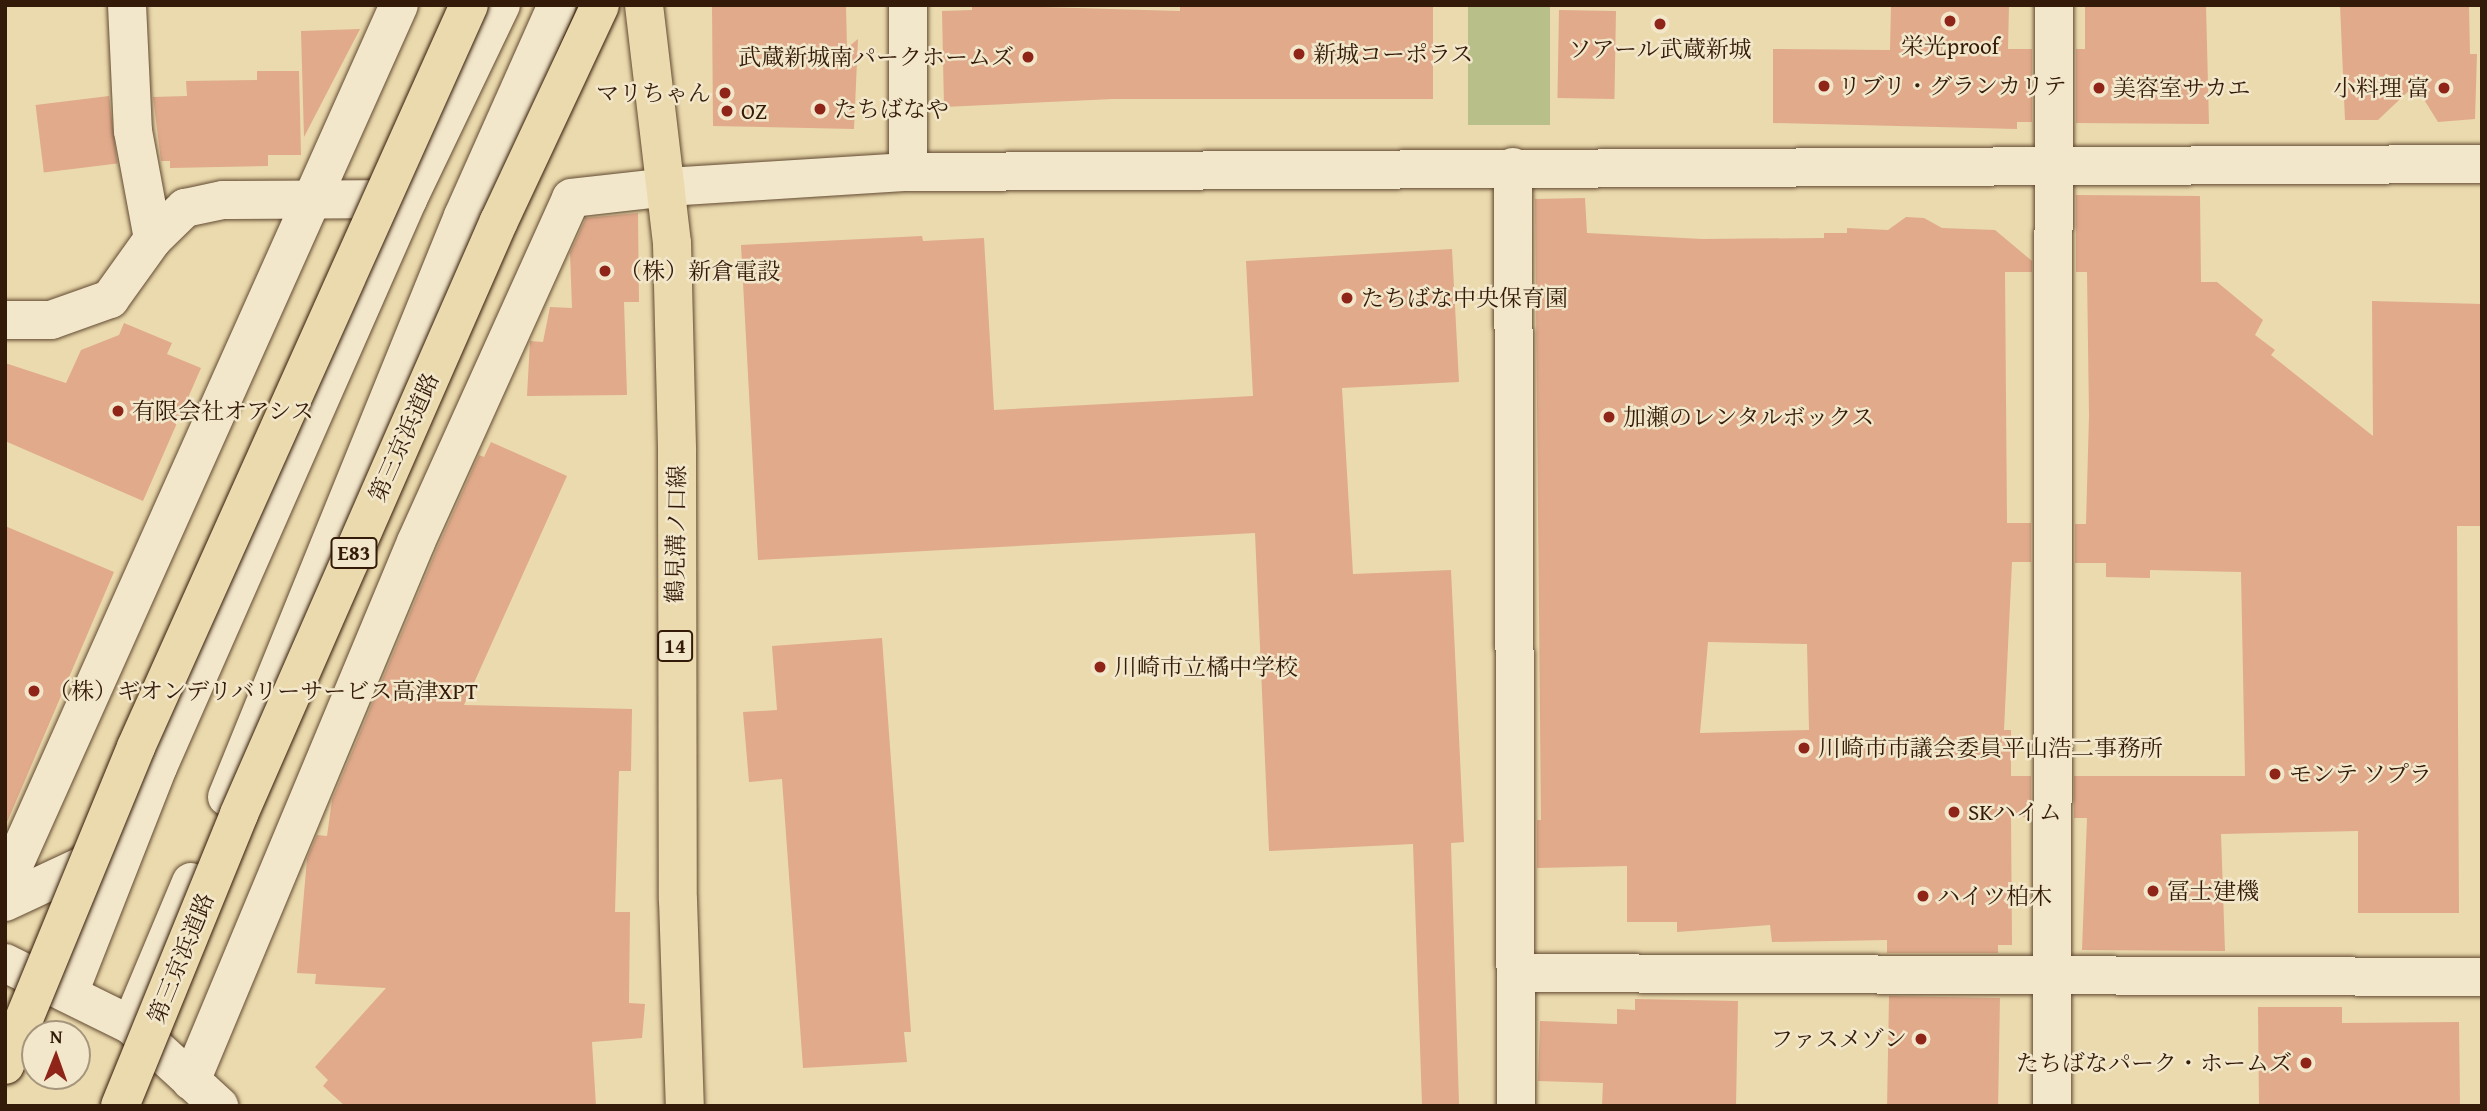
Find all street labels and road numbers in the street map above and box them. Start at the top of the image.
street label: 第三京浜道路 [363,368,445,506]
street label: 鶴見溝ノ口線 [661,465,691,603]
road number: E83 [330,536,378,570]
road number: 14 [656,628,694,664]
street label: 第三京浜道路 [142,889,220,1027]

